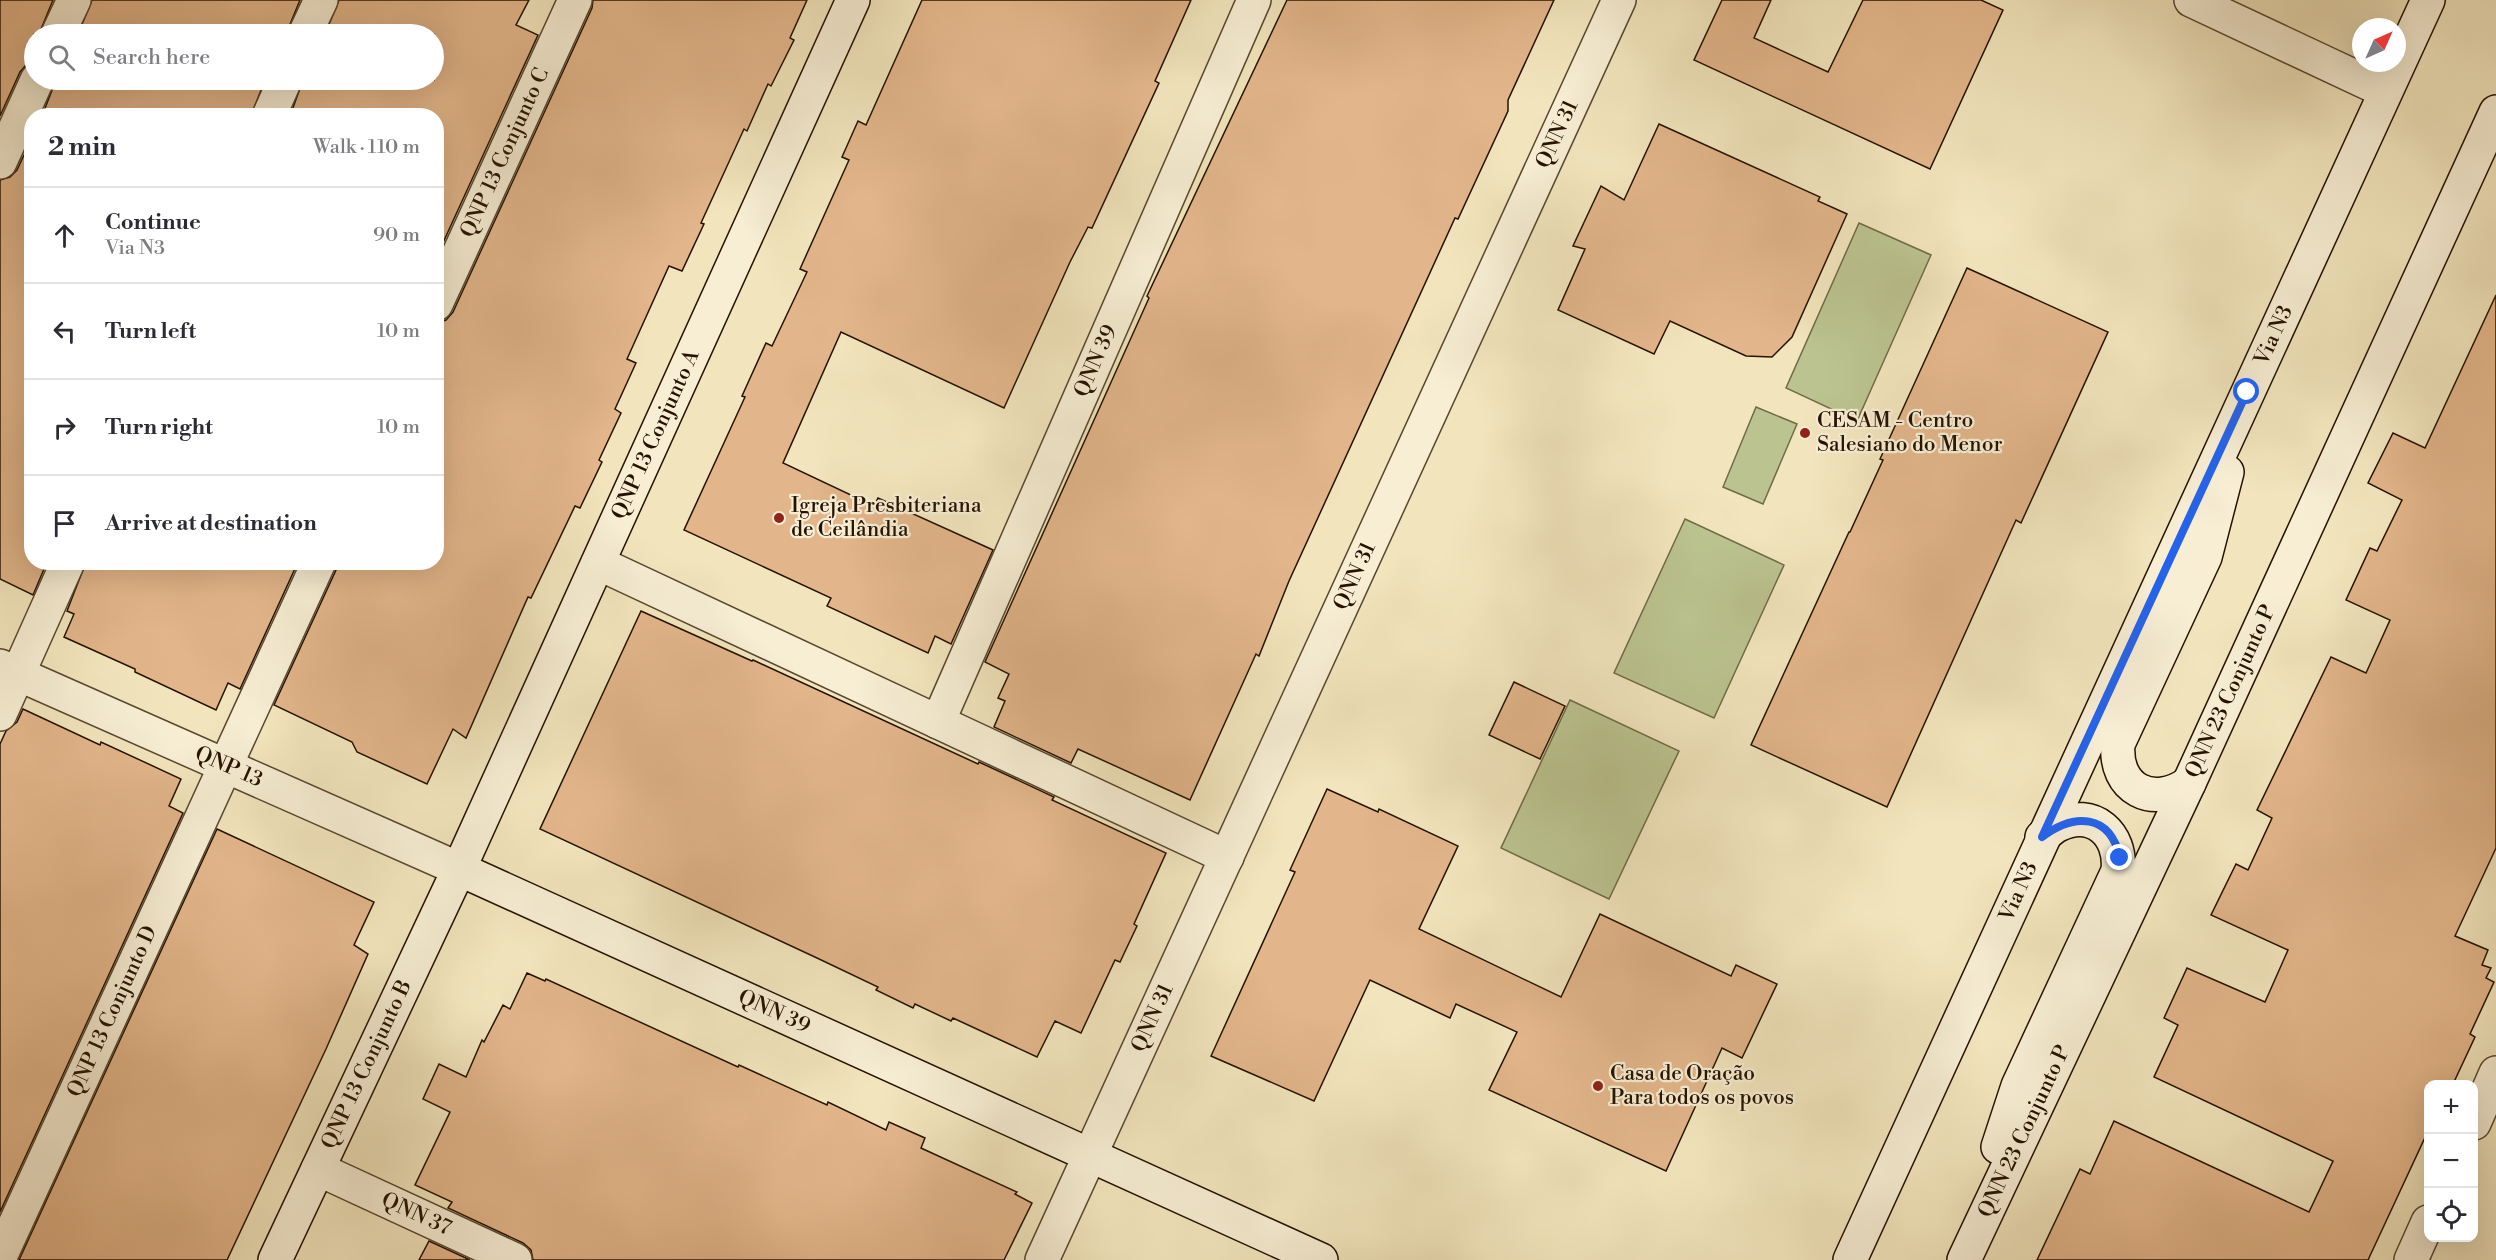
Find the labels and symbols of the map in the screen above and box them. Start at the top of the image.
north arrow [2352,18,2406,72]
street label: QNP 13 Conjunto C [455,64,555,242]
street label: QNN 31 [1531,96,1584,173]
street label: Via N3 [2249,302,2299,371]
street label: QNN 39 [1069,321,1123,401]
street label: QNP 13 Conjunto A [606,345,706,524]
route start [2233,378,2259,404]
place label: CESAM - Centro Salesiano do Menor [1817,408,2003,458]
marker: CESAM - Centro Salesiano do Menor [1798,426,1812,440]
place label: Igreja Presbiteriana de Ceilândia [791,493,982,543]
marker: Igreja Presbiteriana de Ceilândia [772,511,786,525]
street label: QNN 31 [1328,538,1382,615]
street label: QNN 23 Conjunto P [2180,601,2282,782]
street label: QNP 13 [191,741,267,793]
route end [2106,844,2132,870]
street label: Via N3 [1994,858,2044,927]
street label: QNP 13 Conjunto D [62,922,163,1101]
street label: QNP 13 Conjunto B [316,976,418,1153]
street label: QNN 31 [1126,980,1180,1056]
street label: QNN 39 [734,984,814,1040]
street label: QNN 23 Conjunto P [1973,1041,2076,1222]
place label: Casa de Oração Para todos os povos [1610,1061,1794,1111]
marker: Casa de Oração Para todos os povos [1591,1079,1605,1093]
street label: QNN 37 [377,1187,455,1242]

